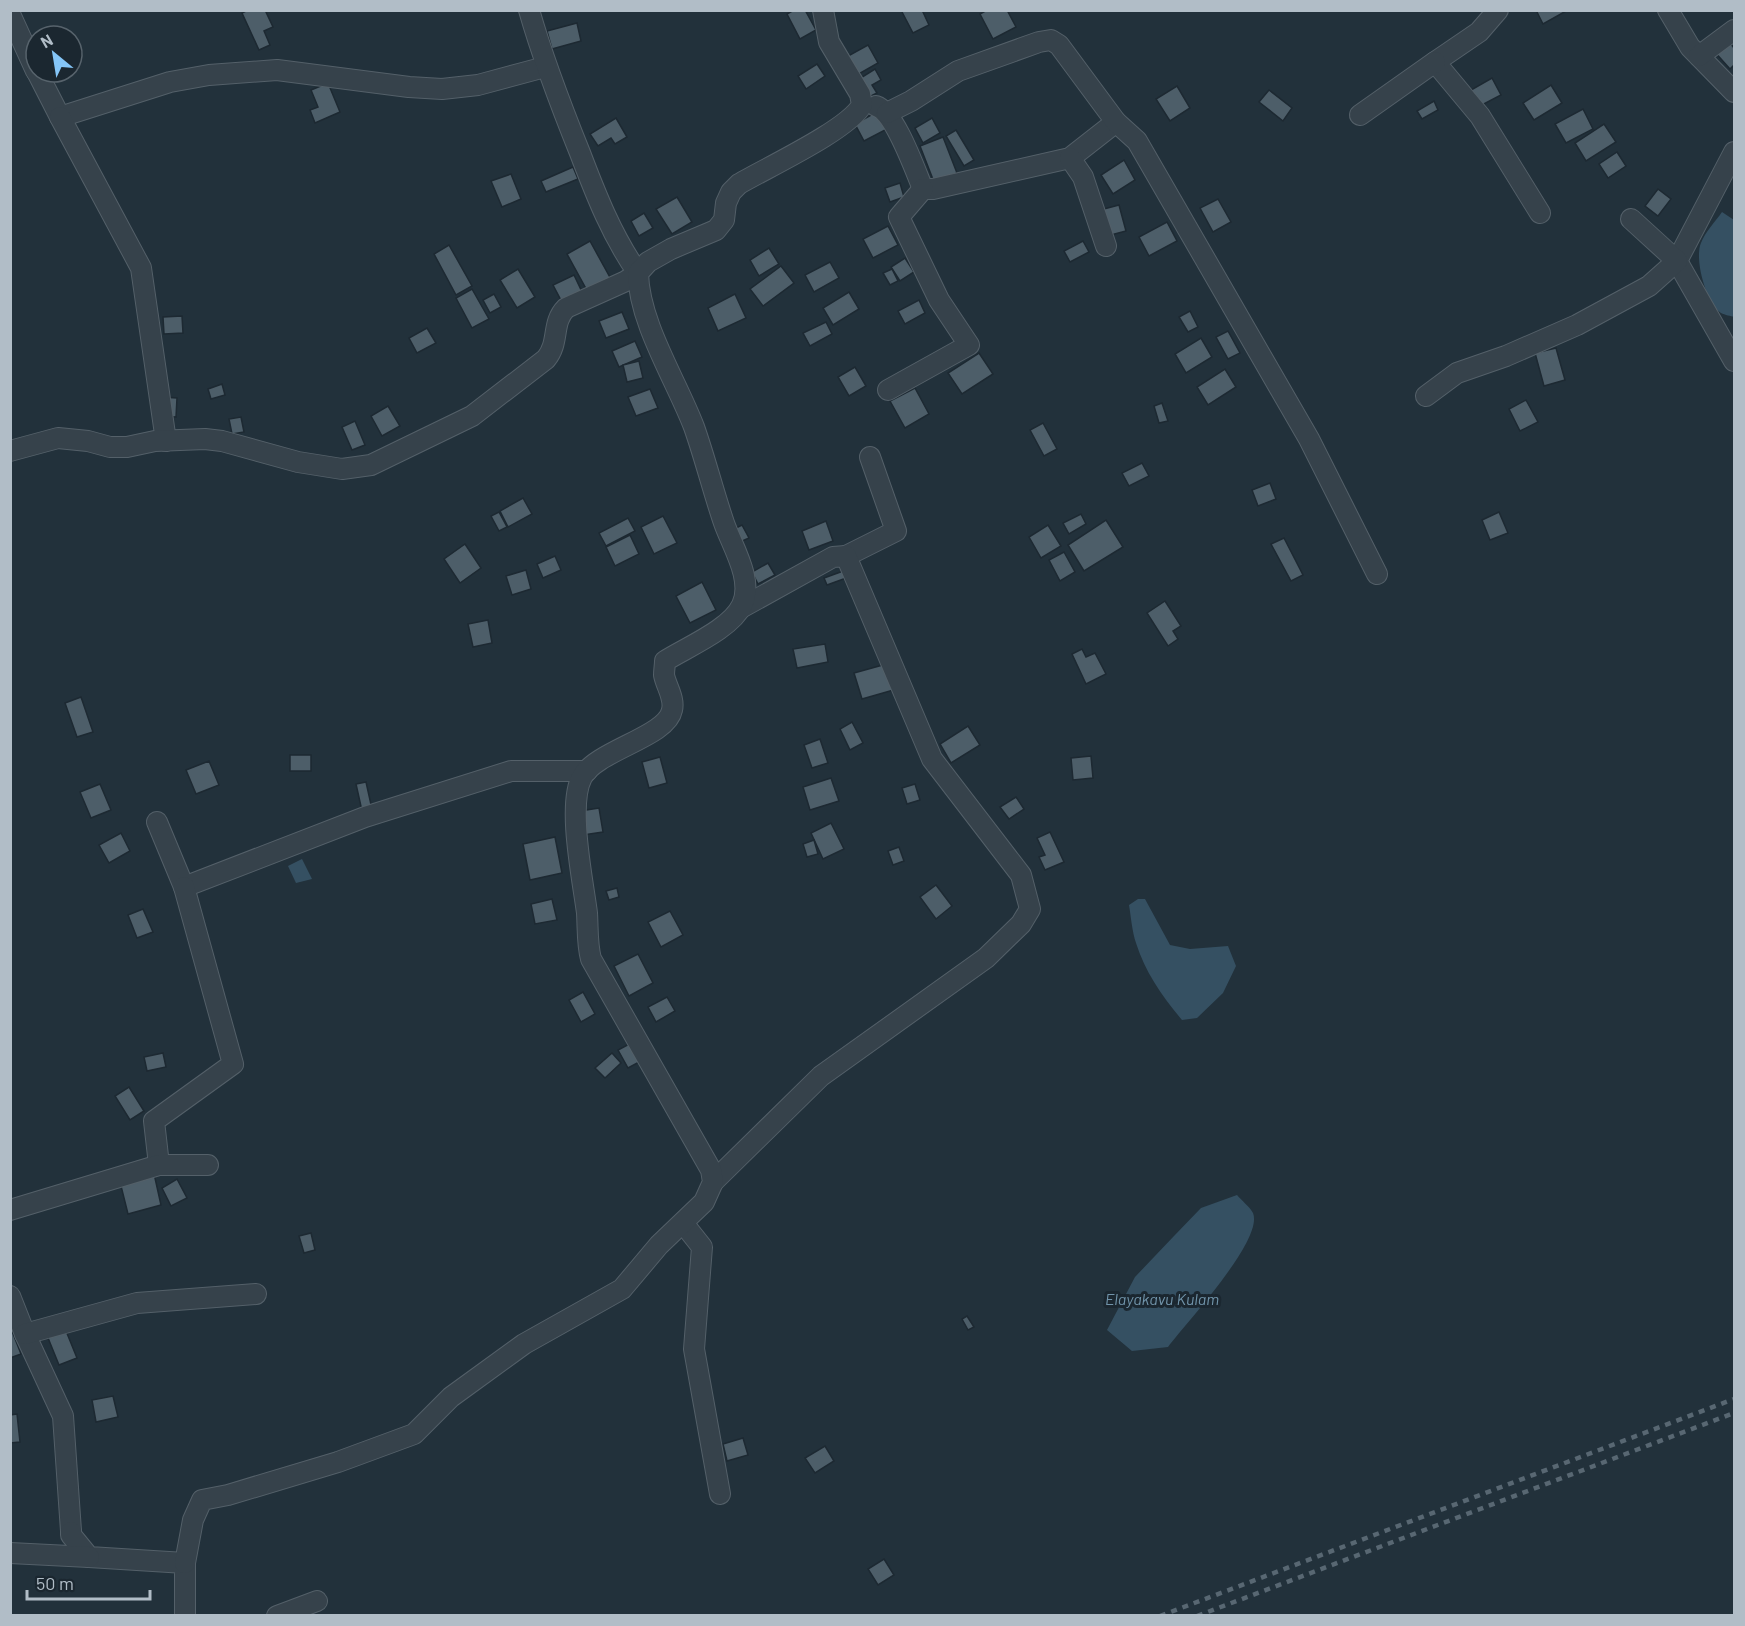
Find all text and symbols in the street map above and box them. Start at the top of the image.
north arrow [24,24,84,84]
text: N [37,30,56,51]
water label: Elayakavu Kulam [1105,1289,1219,1308]
scale bar [27,1563,150,1601]
text: 50 m [36,1572,74,1594]

